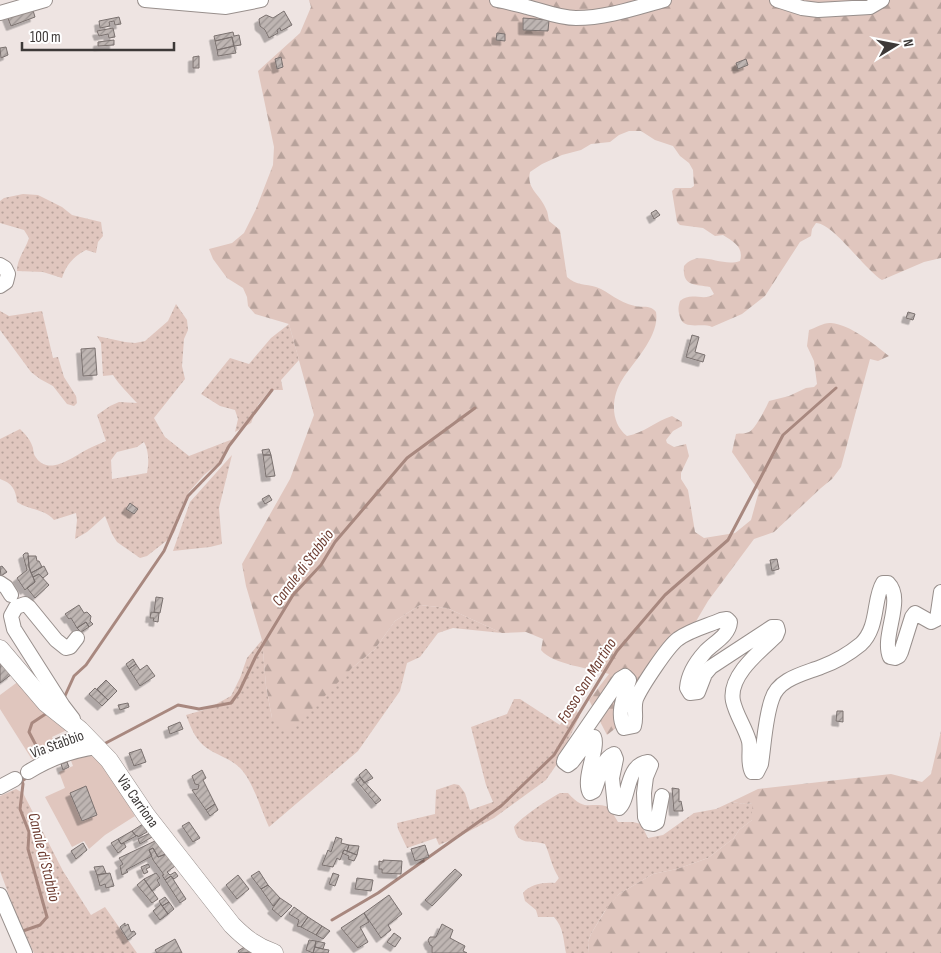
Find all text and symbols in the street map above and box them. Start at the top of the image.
scale bar [22,20,175,52]
north arrow [871,20,921,70]
text: 100 m [30,28,61,47]
text: N [899,38,917,48]
water label: Canale di Stabbio [268,525,338,610]
water label: Fosso San Martino [554,635,621,727]
street label: Via Stabbio [28,726,87,763]
street label: Via Carriona [113,771,163,832]
water label: Canale di Stabbio [23,811,64,904]

